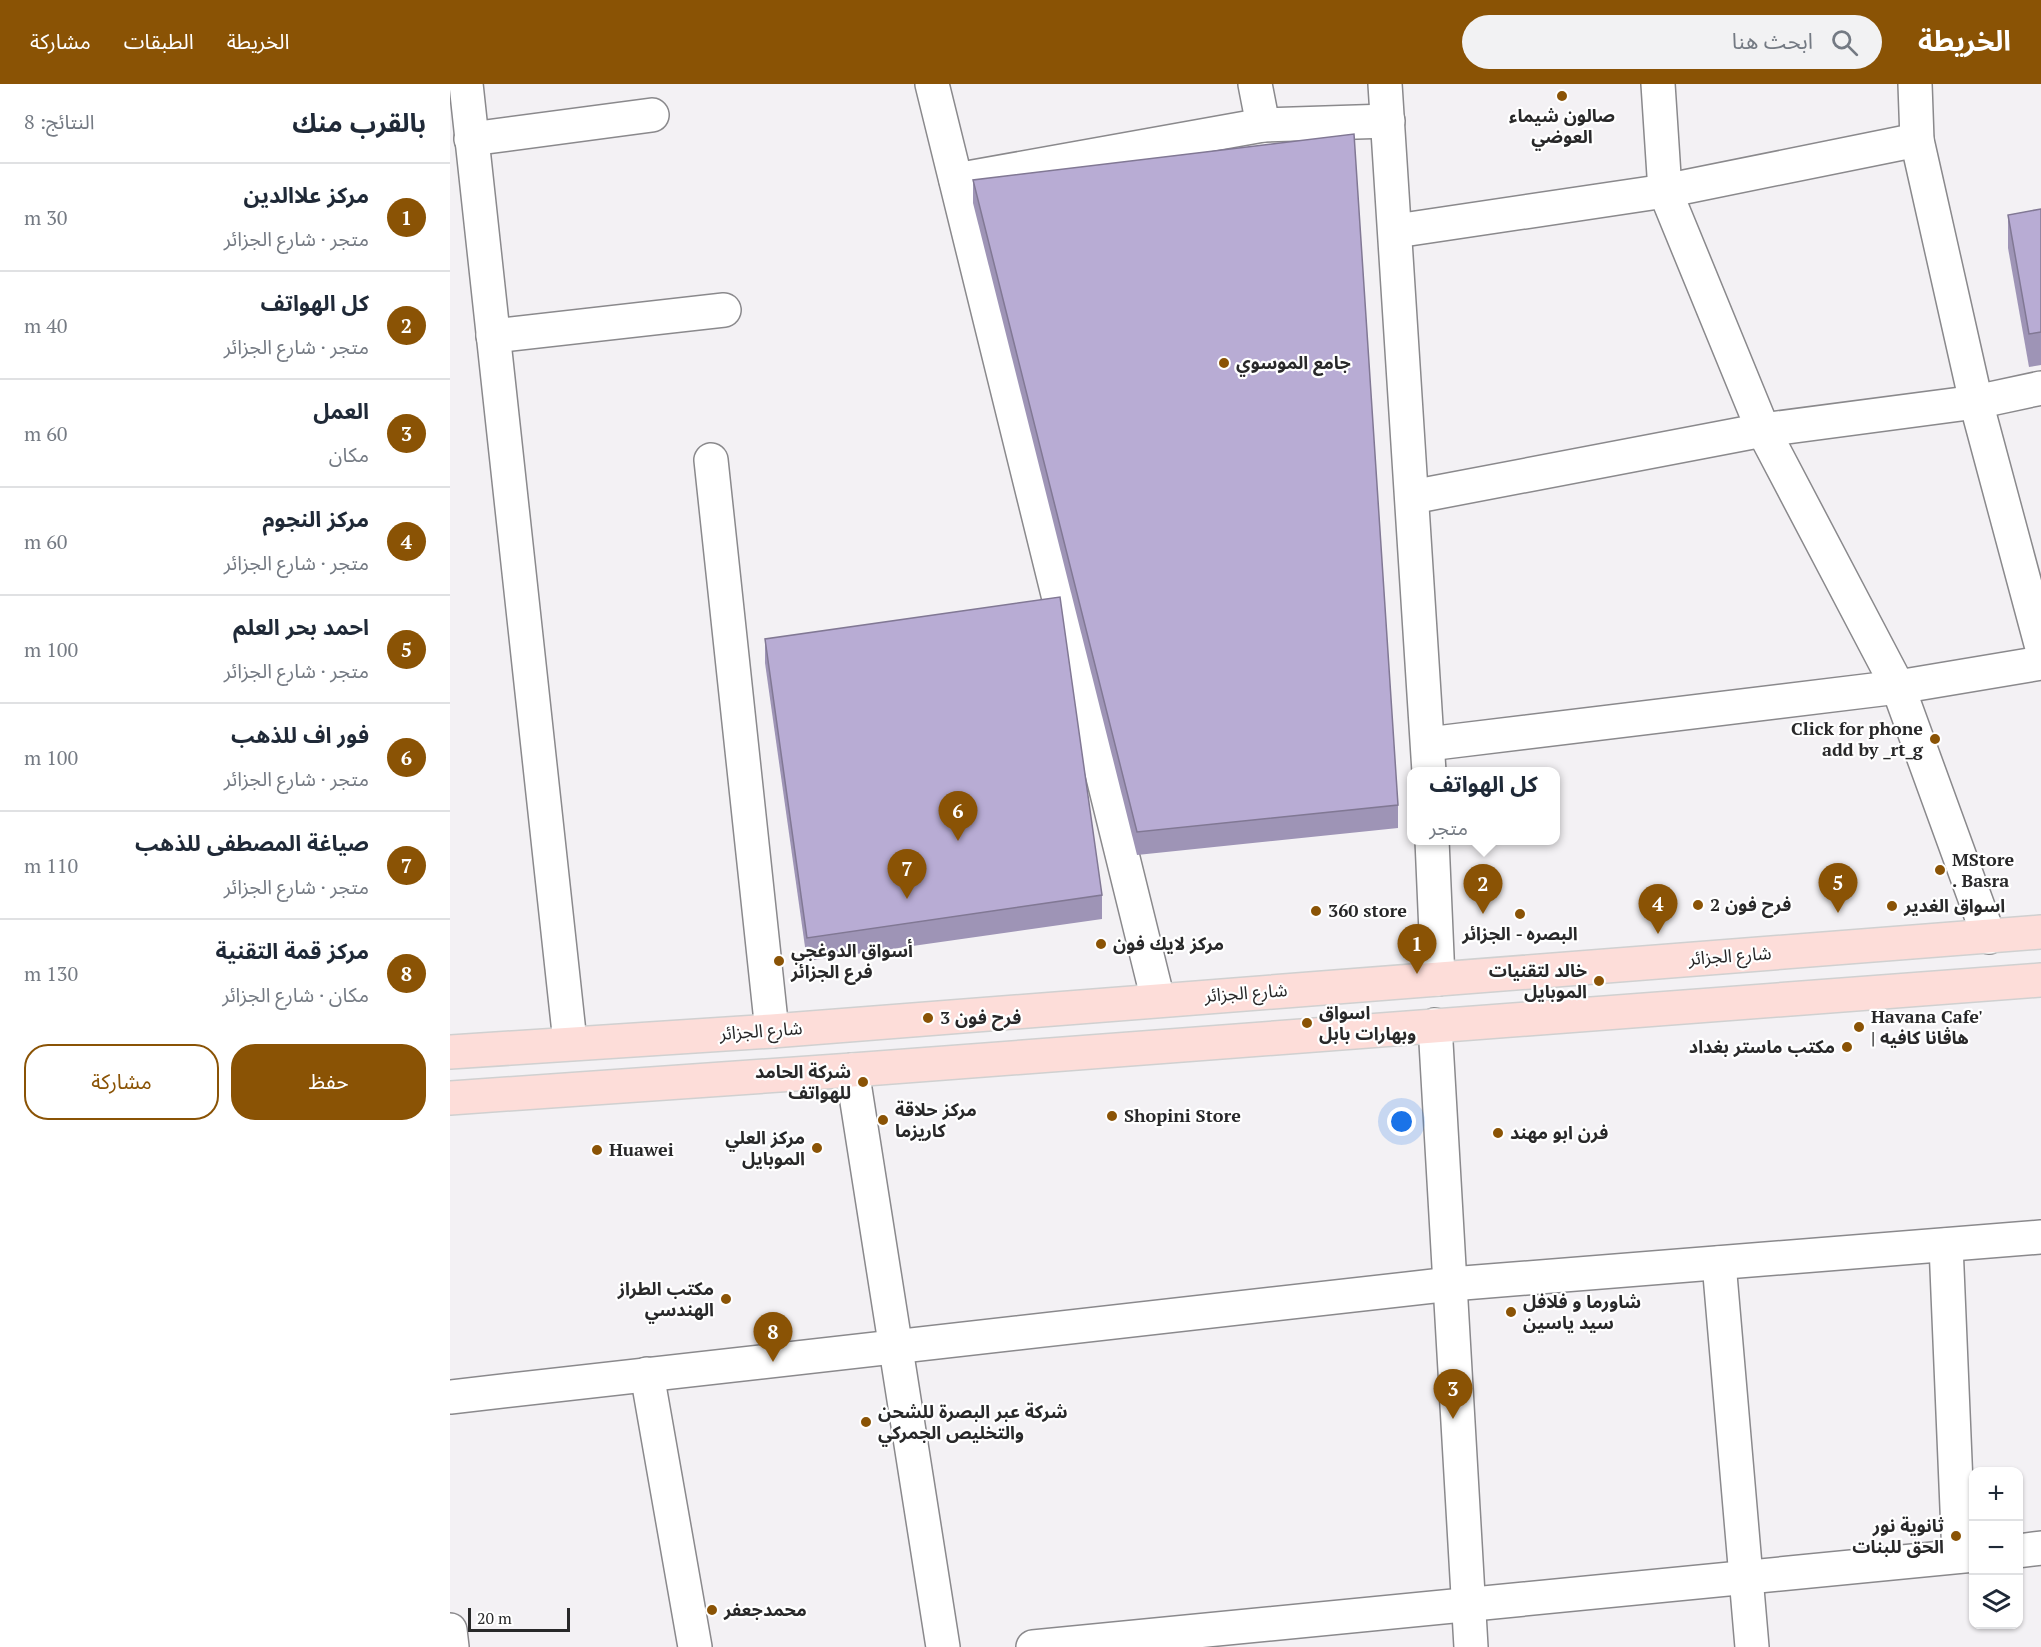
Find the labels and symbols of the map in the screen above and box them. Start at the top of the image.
marker: صالون شيماء العوضي [1555,89,1569,103]
place label: صالون شيماء العوضي [1509,103,1615,151]
place label: جامع الموسوي [1236,350,1351,377]
marker: جامع الموسوي [1217,356,1231,370]
place label: Click for phone add by _rt_g [1791,716,1924,761]
marker: Click for phone add by _rt_g [1928,732,1942,746]
pin: 6 [938,792,978,841]
place label: MStore . Basra [1952,847,2014,892]
pin: 7 [888,850,926,899]
marker: MStore . Basra [1933,863,1947,877]
pin: 2 [1464,864,1502,914]
pin: 5 [1818,864,1858,913]
pin: 4 [1638,884,1678,934]
place label: فرح فون 2 [1710,892,1791,918]
place label: اسواق الغدير [1903,893,2005,917]
place label: 360 store [1328,898,1407,922]
marker: فرح فون 2 [1691,898,1705,912]
marker: اسواق الغدير [1885,899,1899,913]
marker: 360 store [1309,904,1323,918]
marker: البصره - الجزائر [1513,907,1527,921]
place label: البصره - الجزائر [1461,921,1578,945]
pin: 1 [1398,924,1436,974]
place label: مركز لايك فون [1113,931,1224,955]
marker: مركز لايك فون [1094,937,1108,951]
place label: أسواق الدوغجي فرع الجزائر [790,938,913,985]
street label: شارع الجزائر [1687,940,1772,973]
marker: أسواق الدوغجي فرع الجزائر [772,954,786,968]
place label: خالد لتقنيات الموبايل [1489,958,1587,1003]
marker: خالد لتقنيات الموبايل [1592,974,1606,988]
street label: شارع الجزائر [1203,977,1288,1010]
place label: اسواق وبهارات بابل [1319,1000,1416,1045]
place label: Havana Cafe' | هاڤانا كافيه [1871,1004,1983,1049]
place label: فرح فون 3 [940,1005,1021,1031]
marker: فرح فون 3 [921,1011,935,1025]
street label: شارع الجزائر [718,1015,803,1048]
marker: اسواق وبهارات بابل [1300,1016,1314,1030]
marker: Havana Cafe' | هاڤانا كافيه [1852,1020,1866,1034]
place label: مكتب ماستر بغداد [1689,1034,1835,1058]
marker: مكتب ماستر بغداد [1840,1040,1854,1054]
place label: شركة الحامد للهواتف [755,1059,851,1104]
marker: شركة الحامد للهواتف [856,1075,870,1089]
place label: مركز حلاقة كاريزما [895,1097,977,1142]
place label: Shopini Store [1124,1103,1241,1127]
your location [1387,1107,1416,1136]
marker: Shopini Store [1105,1109,1119,1123]
marker: مركز حلاقة كاريزما [876,1113,890,1127]
place label: فرن ابو مهند [1510,1120,1608,1144]
place label: مركز العلي الموبايل [725,1125,805,1170]
marker: فرن ابو مهند [1491,1126,1505,1140]
place label: Huawei [609,1137,674,1161]
marker: مركز العلي الموبايل [810,1141,824,1155]
marker: Huawei [590,1143,604,1157]
place label: مكتب الطراز الهندسي [617,1276,714,1324]
place label: شاورما و فلافل سيد ياسين [1523,1289,1641,1334]
marker: مكتب الطراز الهندسي [719,1292,733,1306]
marker: شاورما و فلافل سيد ياسين [1504,1305,1518,1319]
pin: 8 [754,1312,792,1362]
pin: 3 [1434,1370,1472,1419]
place label: شركة عبر البصرة للشحن والتخليص الجمركي [878,1399,1068,1447]
marker: شركة عبر البصرة للشحن والتخليص الجمركي [859,1415,873,1429]
place label: ثانوية نور الحق للبنات [1852,1513,1944,1558]
marker: ثانوية نور الحق للبنات [1949,1529,1963,1543]
place label: محمدجعفر [723,1597,807,1621]
marker: محمدجعفر [705,1603,719,1617]
scale bar [468,1605,570,1632]

